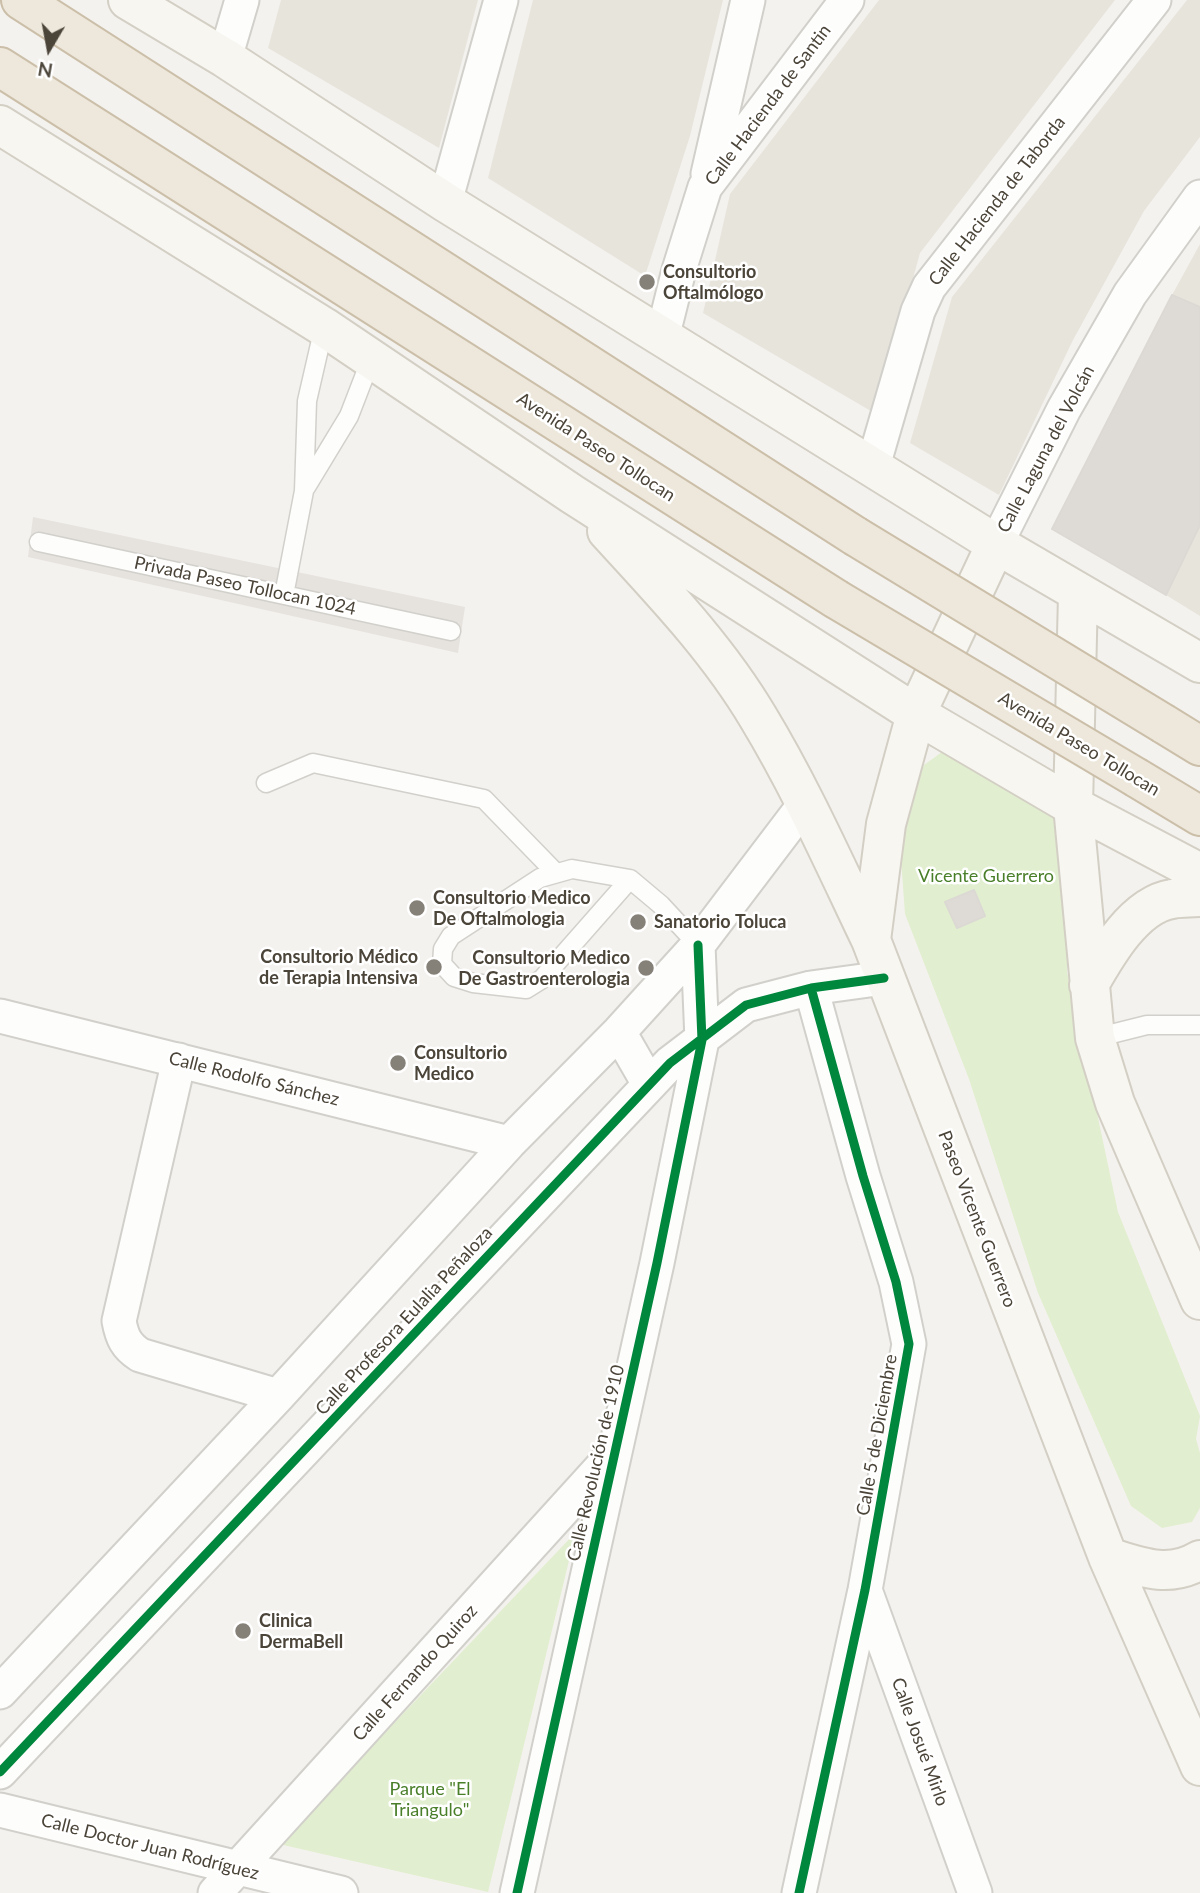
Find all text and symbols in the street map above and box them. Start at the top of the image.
north arrow [14,14,84,84]
street label: Calle Hacienda de Santin [700,20,836,190]
text: N [36,58,54,83]
street label: Calle Hacienda de Taborda [924,112,1070,290]
place label: Consultorio Oftalmólogo [663,261,764,304]
marker: Consultorio Oftalmólogo [637,272,657,292]
street label: Calle Laguna del Volcán [993,362,1099,536]
street label: Avenida Paseo Tollocan [513,388,679,506]
street label: Privada Paseo Tollocan 1024 [132,552,358,620]
street label: Avenida Paseo Tollocan [994,687,1164,801]
park label: Vicente Guerrero [918,865,1054,887]
place label: Consultorio Medico De Oftalmologia [433,887,591,930]
marker: Consultorio Medico De Oftalmologia [407,898,427,918]
place label: Sanatorio Toluca [654,911,786,933]
marker: Sanatorio Toluca [628,912,648,932]
place label: Consultorio Médico de Terapia Intensiva [259,946,418,988]
place label: Consultorio Medico De Gastroenterologia [458,947,630,990]
marker: Consultorio Médico de Terapia Intensiva [424,957,444,977]
marker: Consultorio Medico De Gastroenterologia [636,958,656,978]
place label: Consultorio Medico [414,1042,507,1084]
street label: Calle Rodolfo Sánchez [167,1047,341,1111]
marker: Consultorio Medico [388,1053,408,1073]
street label: Paseo Vicente Guerrero [933,1128,1021,1310]
street label: Calle Profesora Eulalia Peñaloza [311,1222,497,1420]
street label: Calle 5 de Diciembre [852,1353,902,1517]
street label: Calle Revolución de 1910 [563,1363,629,1563]
street label: Calle Fernando Quiroz [348,1600,482,1746]
place label: Clinica DermaBell [259,1610,343,1652]
marker: Clinica DermaBell [233,1621,253,1641]
street label: Calle Josué Mirlo [887,1675,953,1809]
park label: Parque "El Triangulo" [389,1778,471,1820]
street label: Calle Doctor Juan Rodríguez [39,1809,261,1885]

